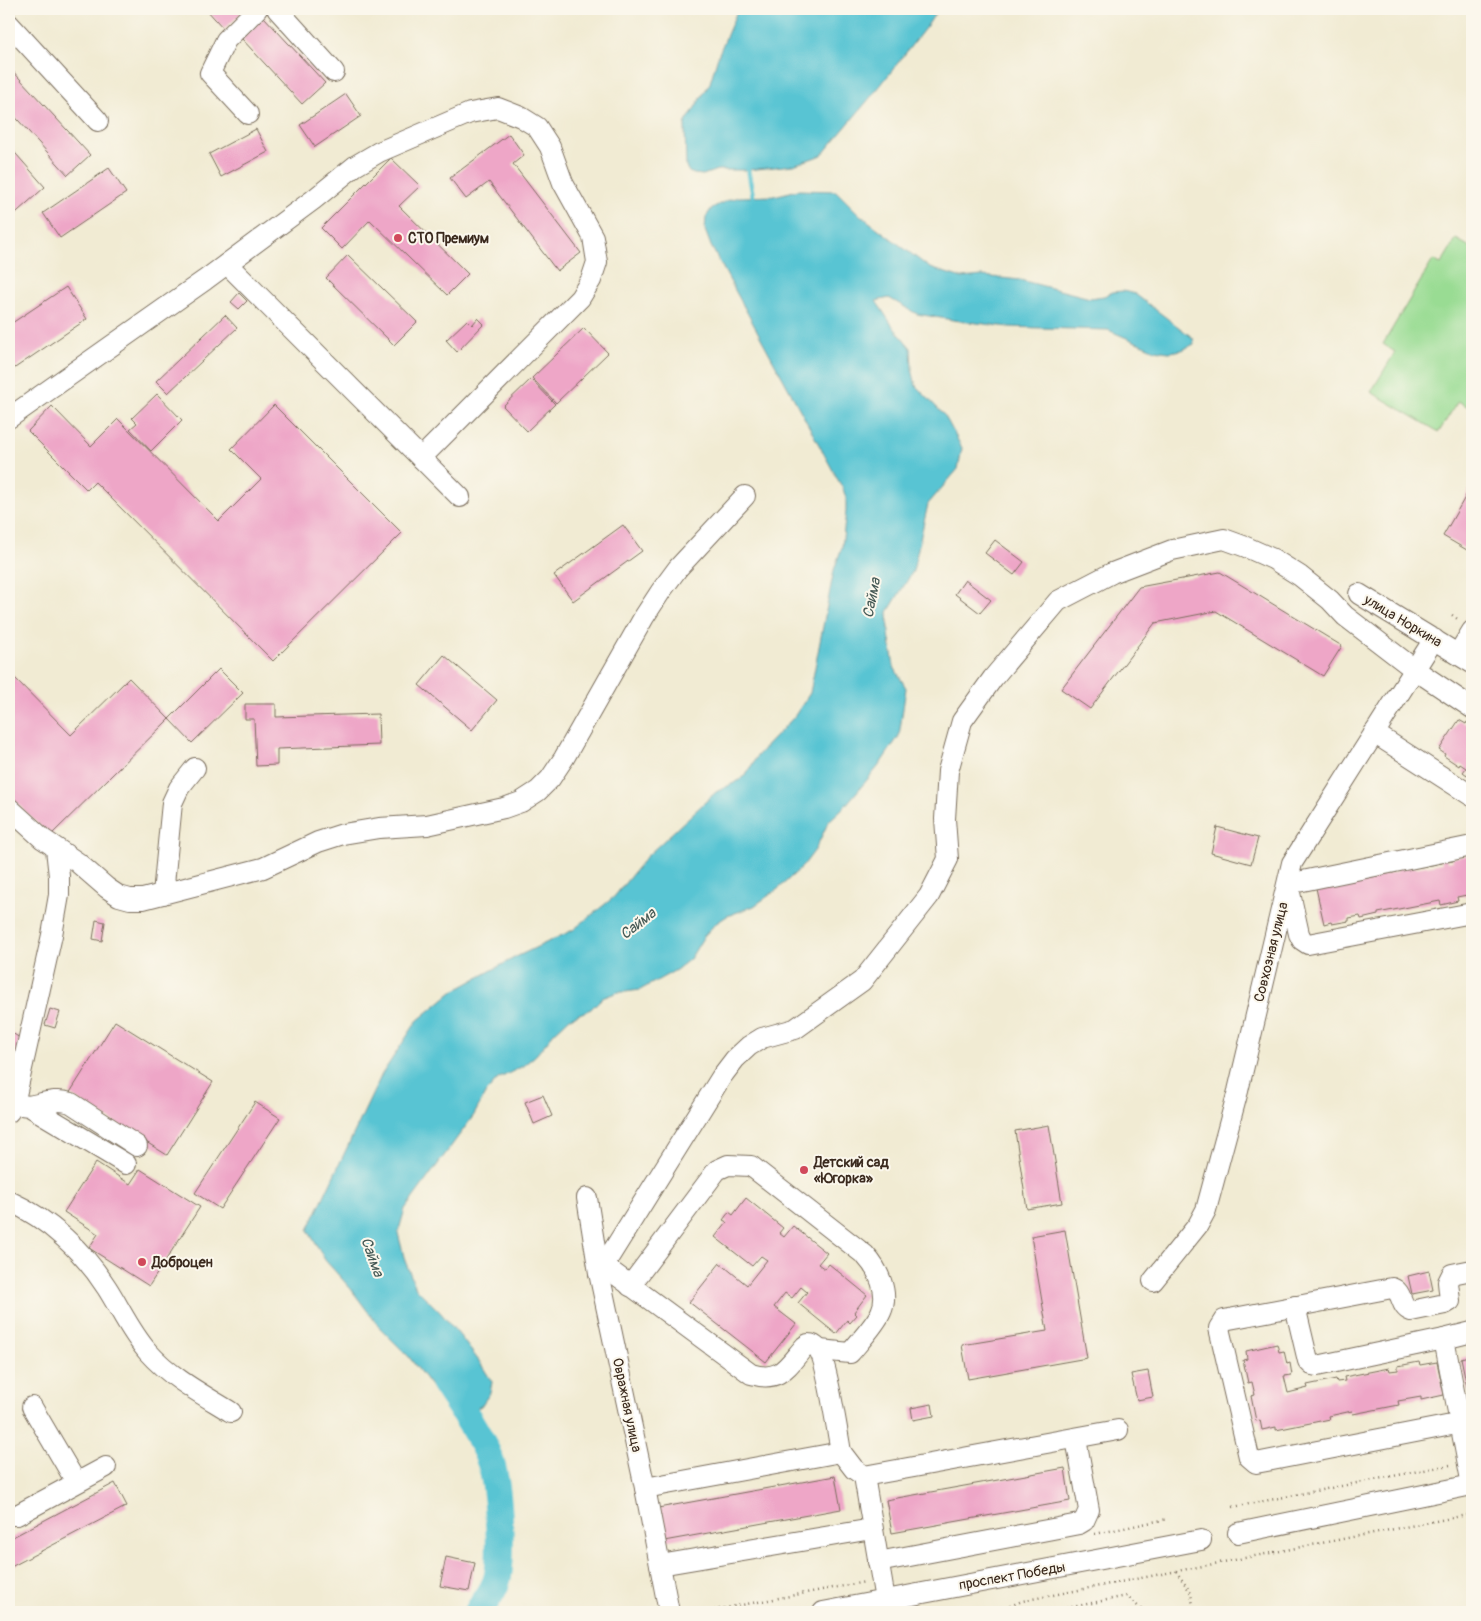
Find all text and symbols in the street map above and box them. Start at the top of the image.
place label: СТО Премиум [408,230,489,247]
marker: СТО Премиум [392,232,404,244]
water label: Сайма [859,575,885,620]
street label: улица Норкина [1360,591,1445,651]
street label: Совхозная улица [1250,900,1292,1004]
water label: Сайма [616,903,661,944]
place label: Детский сад «Югорка» [813,1154,889,1187]
marker: Детский сад «Югорка» [798,1164,810,1176]
water label: Сайма [356,1235,388,1280]
place label: Доброцен [151,1254,213,1271]
marker: Доброцен [136,1256,148,1268]
street label: Овражная улица [609,1356,645,1454]
street label: проспект Победы [957,1558,1067,1594]

